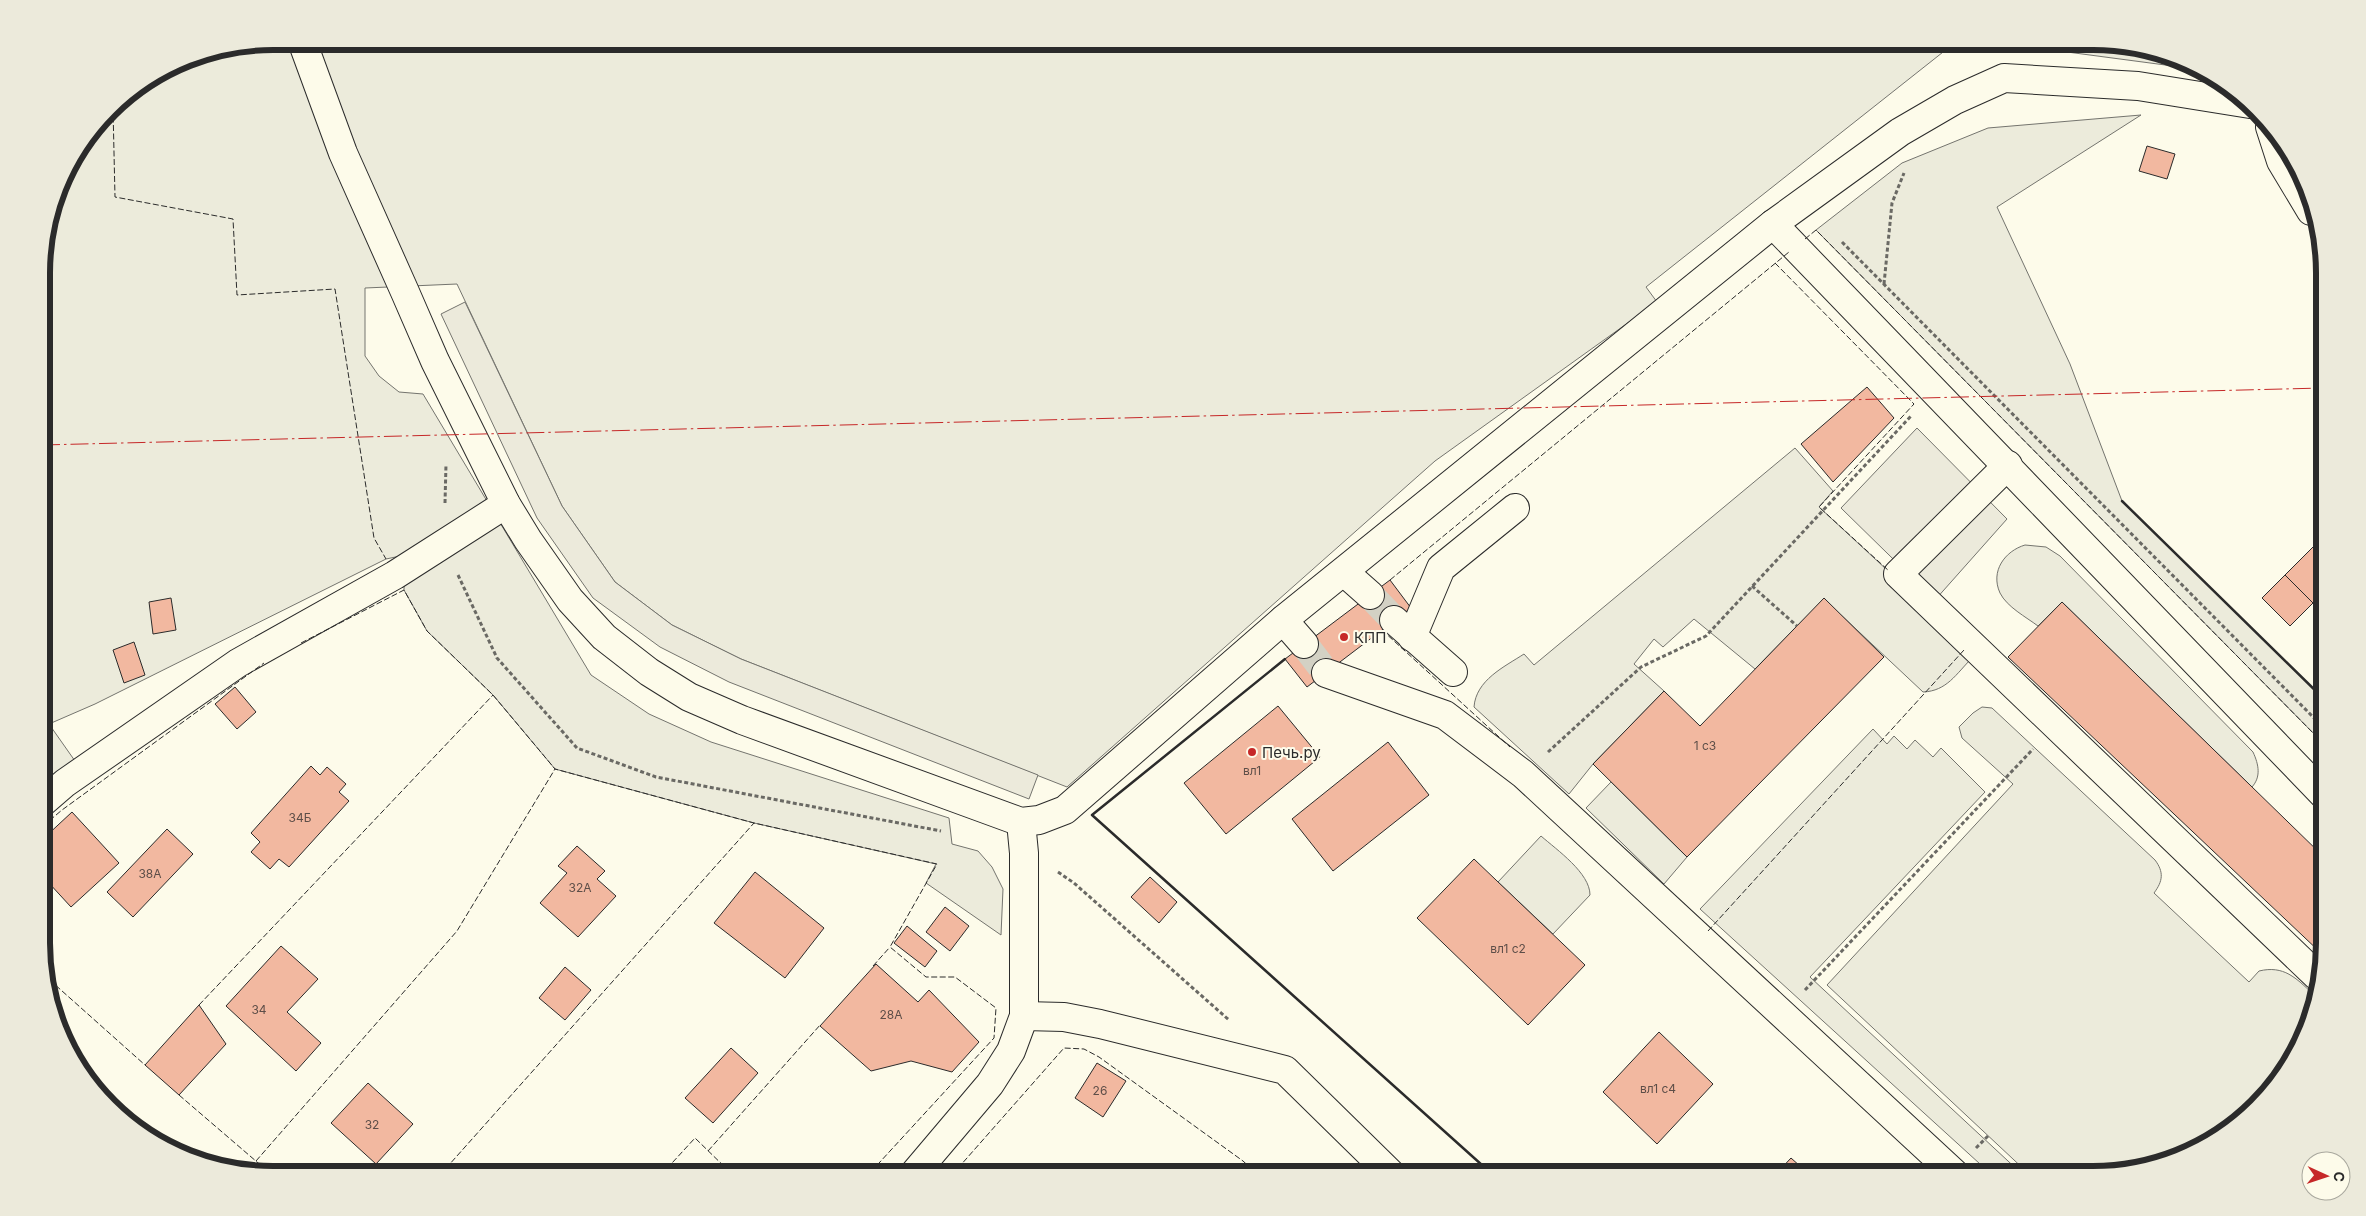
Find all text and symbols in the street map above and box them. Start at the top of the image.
place label: КПП [1354,628,1386,647]
marker: КПП [1338,631,1350,643]
house number: 1 с3 [1694,738,1716,753]
place label: Печь.ру [1262,743,1321,762]
marker: Печь.ру [1246,746,1258,758]
house number: вл1 [1243,763,1261,778]
house number: 34Б [289,810,312,825]
house number: 38А [138,866,162,881]
house number: 32А [568,880,592,895]
house number: вл1 с2 [1490,941,1526,956]
house number: 34 [251,1002,267,1017]
house number: 28А [879,1007,903,1022]
house number: вл1 с4 [1640,1081,1676,1096]
house number: 26 [1093,1083,1107,1098]
house number: 32 [365,1117,379,1132]
north arrow [2301,1151,2351,1201]
text: С [2331,1171,2348,1182]

